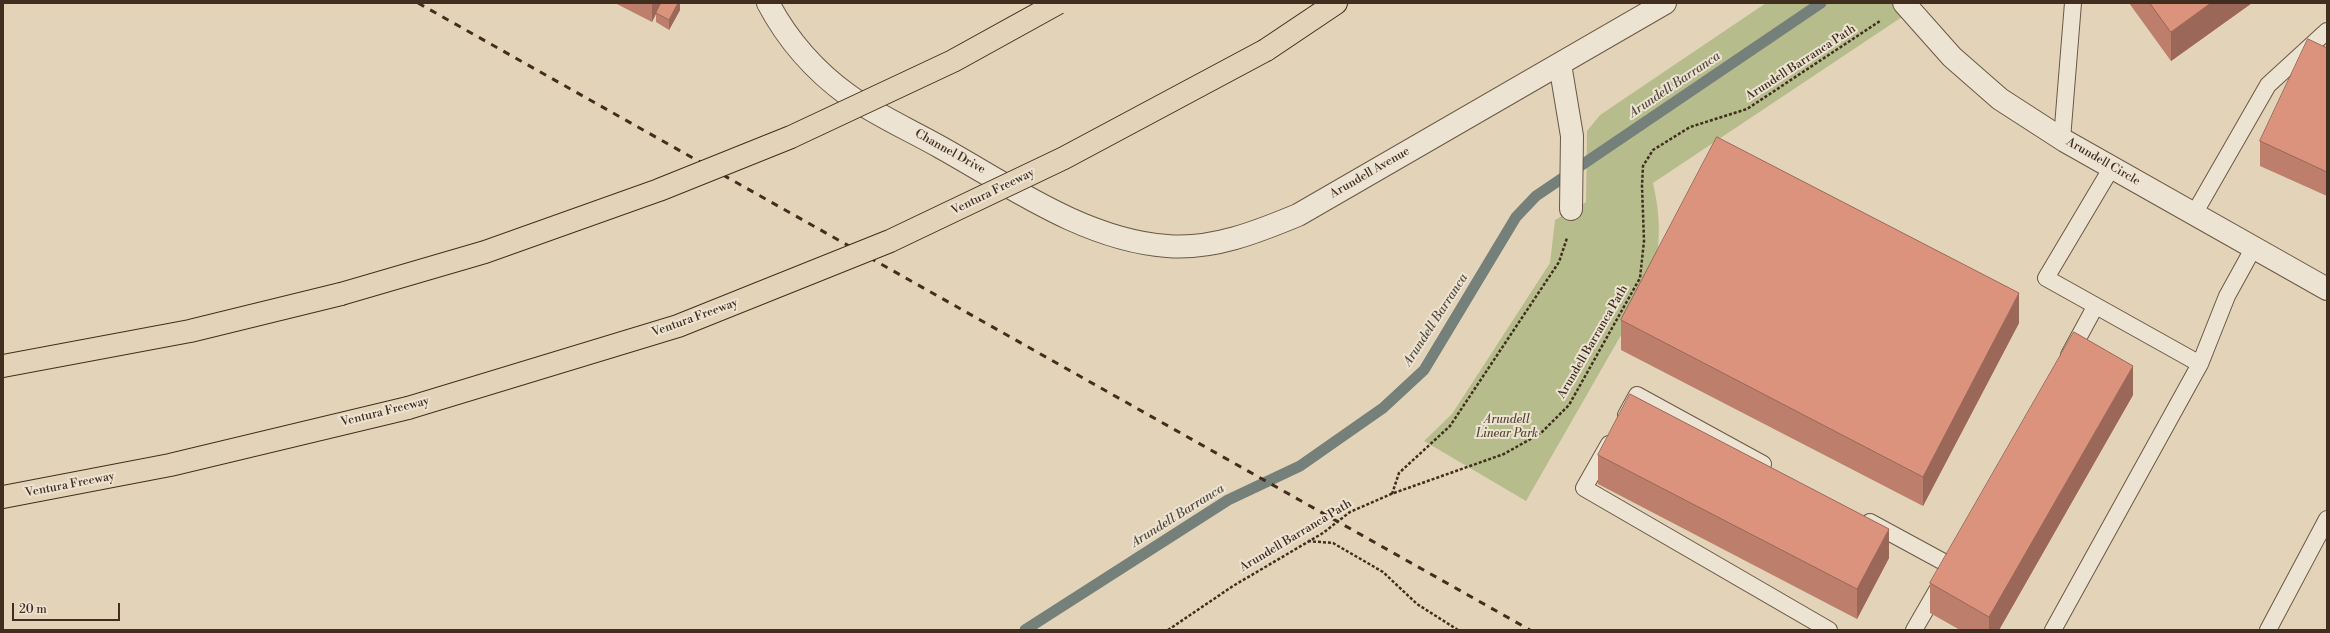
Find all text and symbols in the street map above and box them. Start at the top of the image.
street label: Arundell Barranca Path [1743,22,1859,104]
water label: Arundell Barranca [1626,49,1724,121]
street label: Channel Drive [912,127,988,177]
street label: Arundell Circle [2063,135,2143,189]
street label: Arundell Avenue [1328,144,1412,202]
street label: Ventura Freeway [949,166,1037,218]
water label: Arundell Barranca [1400,271,1472,369]
street label: Arundell Barranca Path [1555,283,1631,401]
street label: Ventura Freeway [650,296,740,340]
street label: Ventura Freeway [339,394,431,430]
park label: Arundell Linear Park [1476,413,1538,441]
street label: Ventura Freeway [24,469,116,501]
water label: Arundell Barranca [1129,481,1227,551]
street label: Arundell Barranca Path [1237,497,1355,575]
scale bar [14,595,122,621]
text: 20 m [19,602,47,617]

